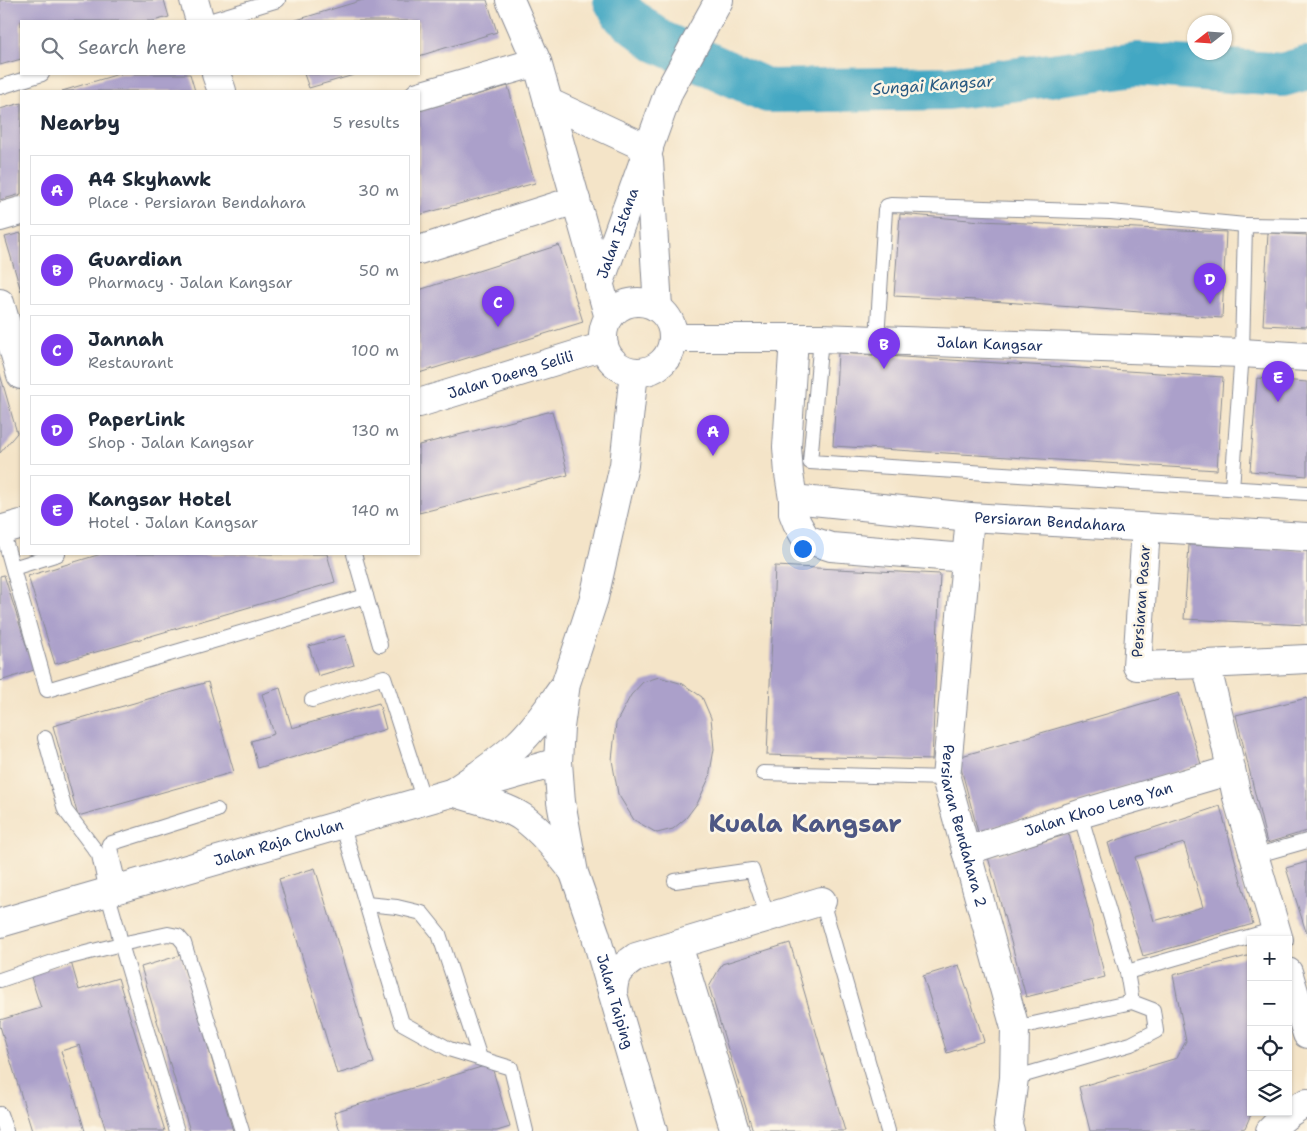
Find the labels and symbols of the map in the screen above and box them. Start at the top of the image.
north arrow [1187,15,1232,60]
water label: Sungai Kangsar [872,70,995,100]
street label: Jalan Istana [592,184,643,282]
pin: D [1194,263,1226,304]
pin: C [482,286,514,327]
pin: B [868,328,900,369]
street label: Jalan Kangsar [936,332,1043,356]
street label: Jalan Daeng Selili [445,346,576,404]
pin: E [1262,361,1294,402]
pin: A [697,415,729,456]
street label: Persiaran Bendahara [974,507,1127,536]
your location [790,536,816,562]
street label: Persiaran Pasar [1127,544,1155,658]
street label: Persiaran Bendahara 2 [936,743,991,909]
street label: Jalan Khoo Leng Yan [1022,778,1175,841]
district label: Kuala Kangsar [708,806,902,840]
street label: Jalan Raja Chulan [212,814,346,871]
street label: Jalan Taiping [592,952,638,1051]

